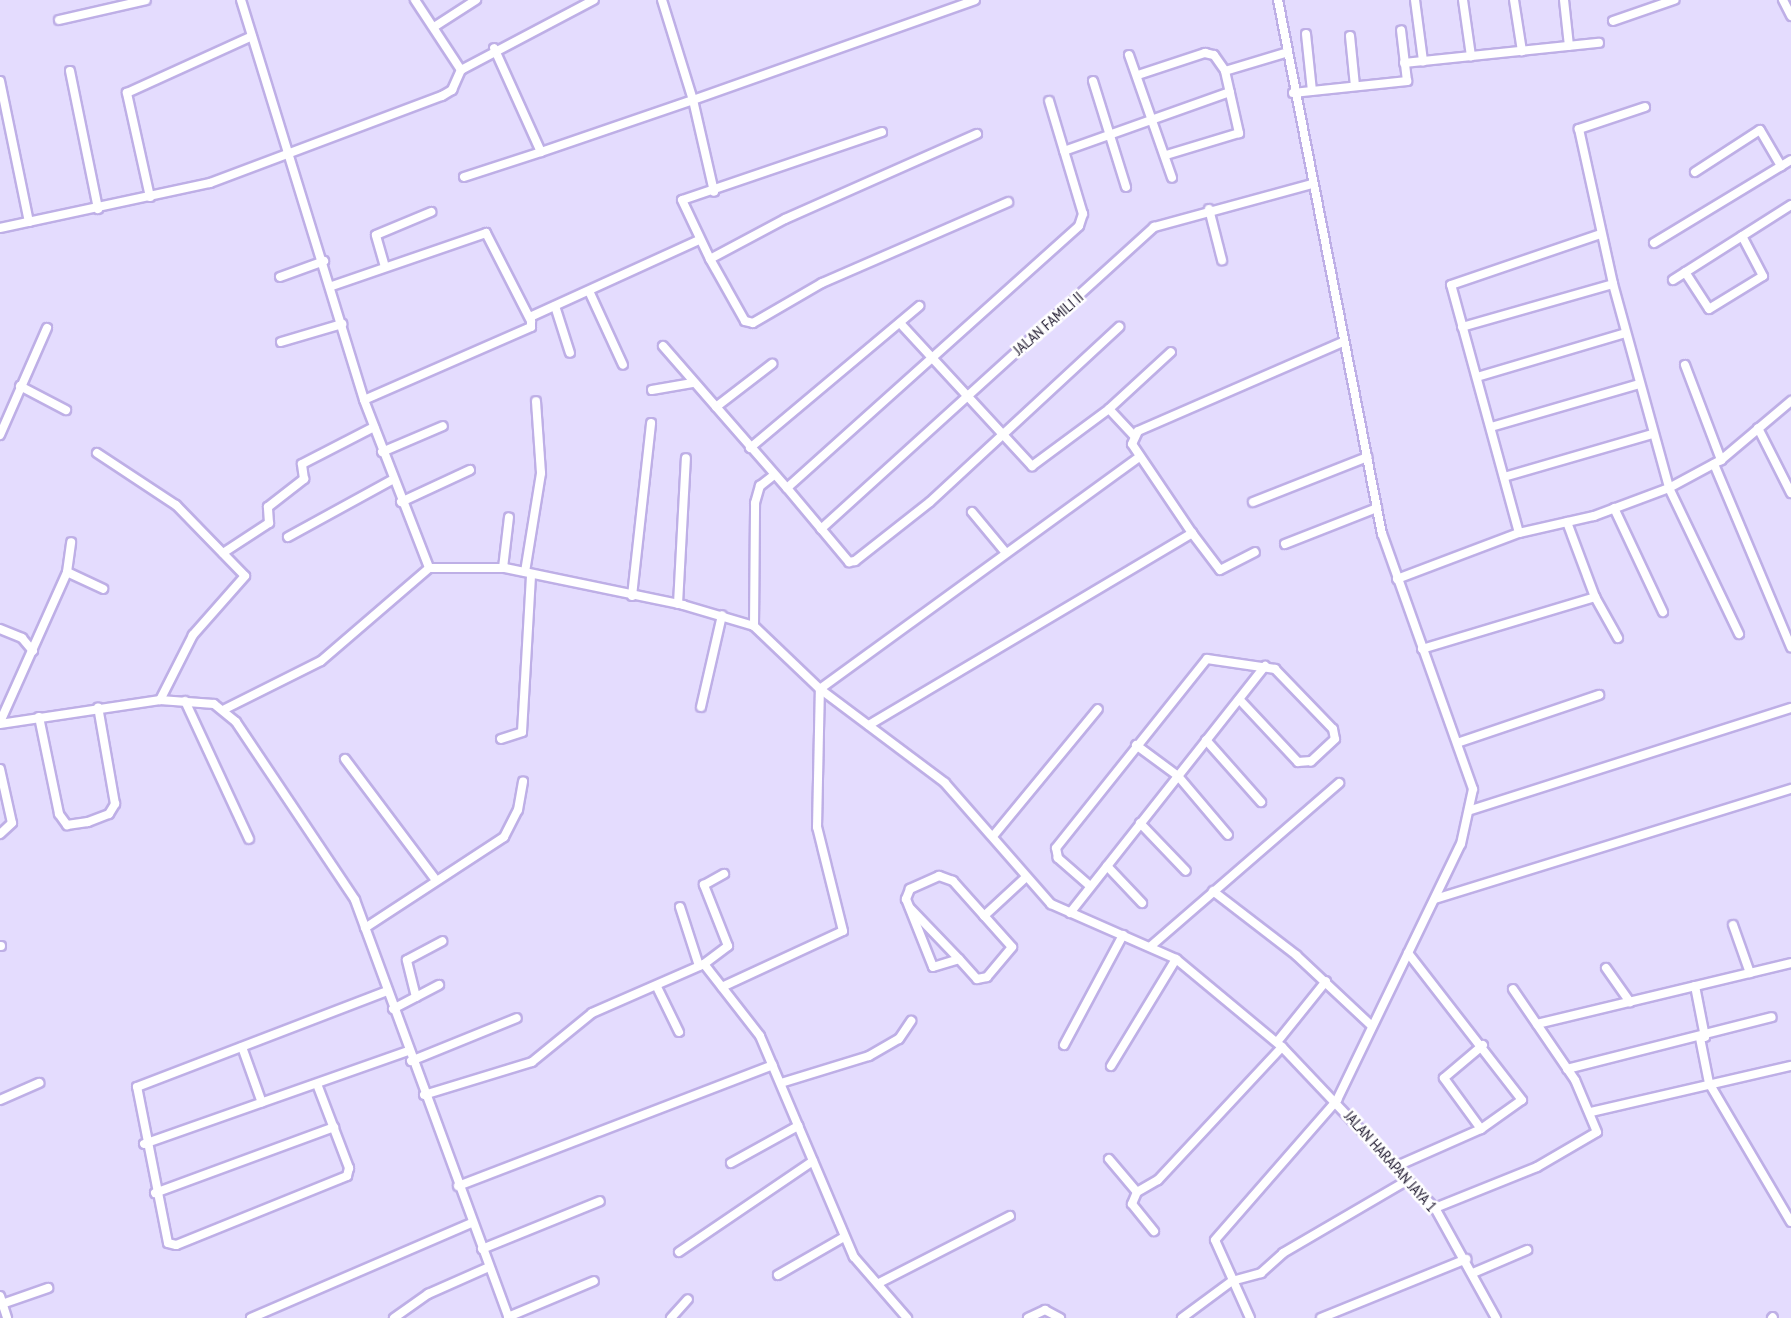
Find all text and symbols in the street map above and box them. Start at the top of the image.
street label: JALAN FAMILI II [1009,287,1087,359]
street label: JALAN HARAPAN JAYA 1 [1340,1106,1442,1216]

